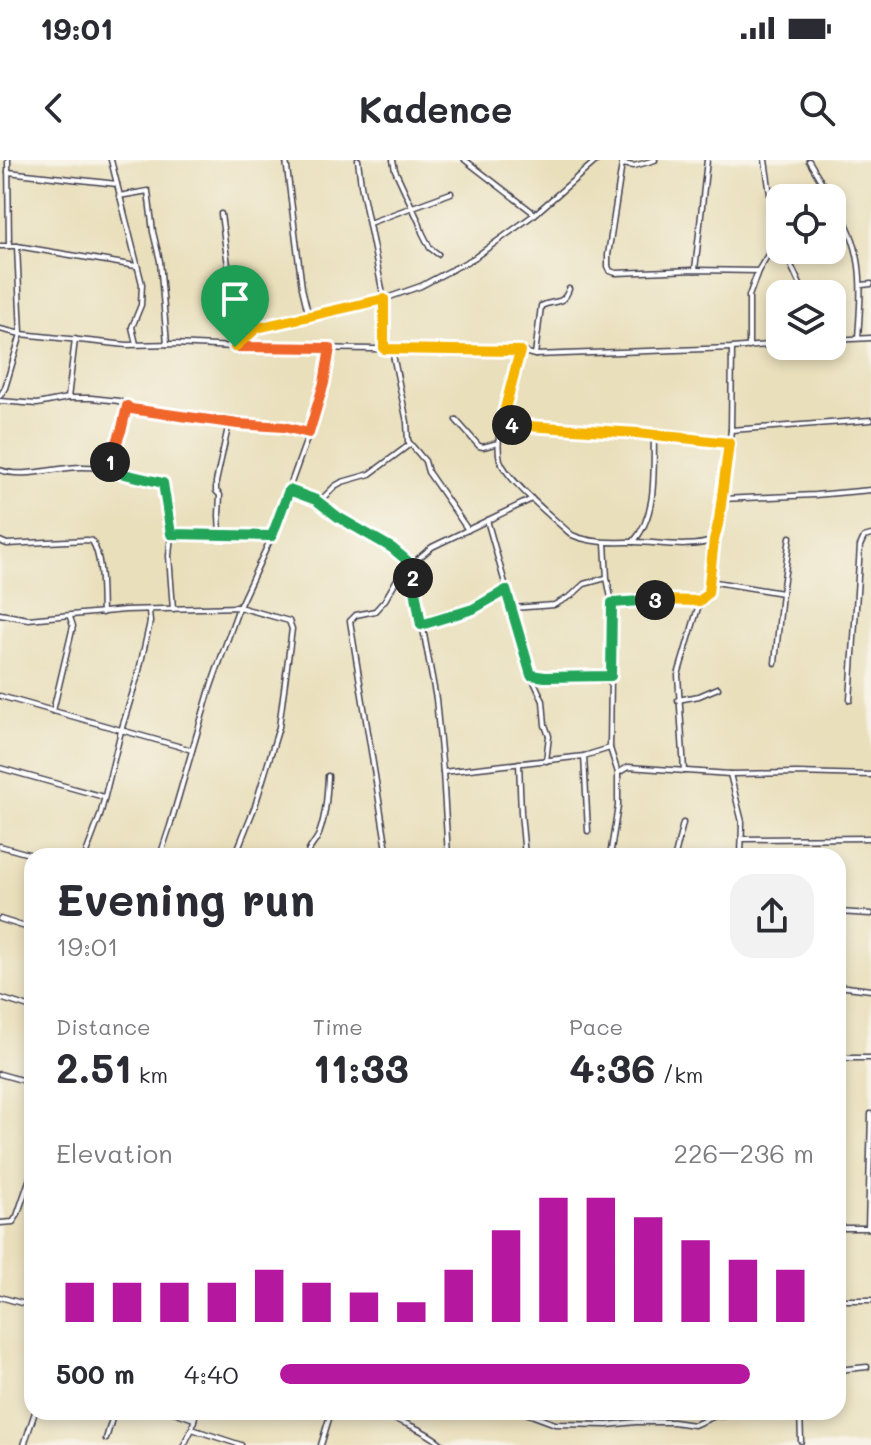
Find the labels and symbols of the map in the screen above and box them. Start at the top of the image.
pin [201,265,269,347]
pin: 4 [492,405,532,445]
pin: 1 [90,442,130,482]
pin: 2 [393,558,433,598]
pin: 3 [635,580,675,620]

